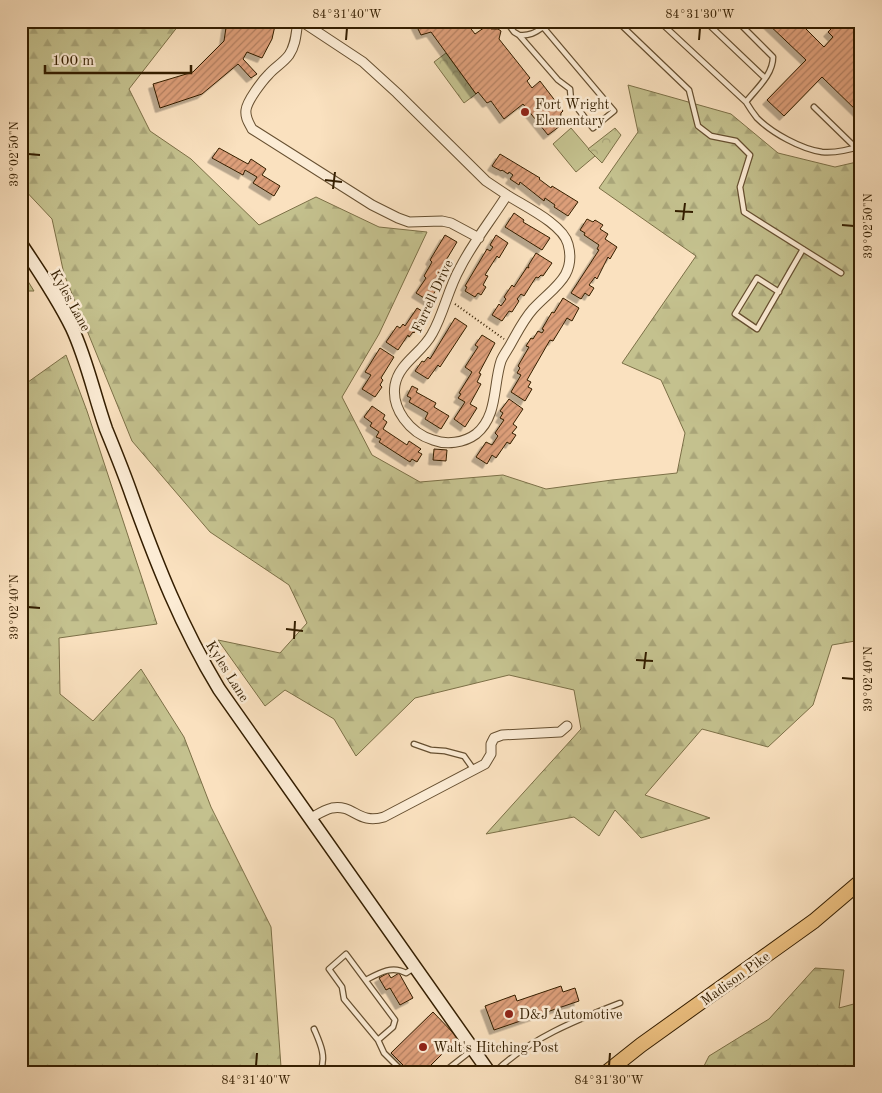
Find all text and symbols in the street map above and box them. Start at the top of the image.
text: 84°31'40"W [312,9,382,21]
text: 84°31'30"W [665,9,735,21]
scale bar [45,42,191,74]
text: 100 m [52,54,94,69]
place label: Fort Wright Elementary [535,98,610,128]
marker: Fort Wright Elementary [519,106,531,118]
text: 39°02'50"N [8,121,21,187]
text: 39°02'50"N [862,193,875,259]
street label: Farrell Drive [410,258,456,335]
street label: Kyles Lane [47,267,93,334]
text: 39°02'40"N [9,574,21,640]
street label: Kyles Lane [203,639,251,704]
text: 39°02'40"N [863,646,875,712]
street label: Madison Pike [699,949,773,1008]
marker: D&J Automotive [503,1008,515,1020]
place label: D&J Automotive [519,1008,622,1022]
marker: Walt's Hitching Post [417,1041,429,1053]
place label: Walt's Hitching Post [433,1041,559,1055]
text: 84°31'40"W [221,1075,291,1087]
text: 84°31'30"W [574,1075,644,1087]

